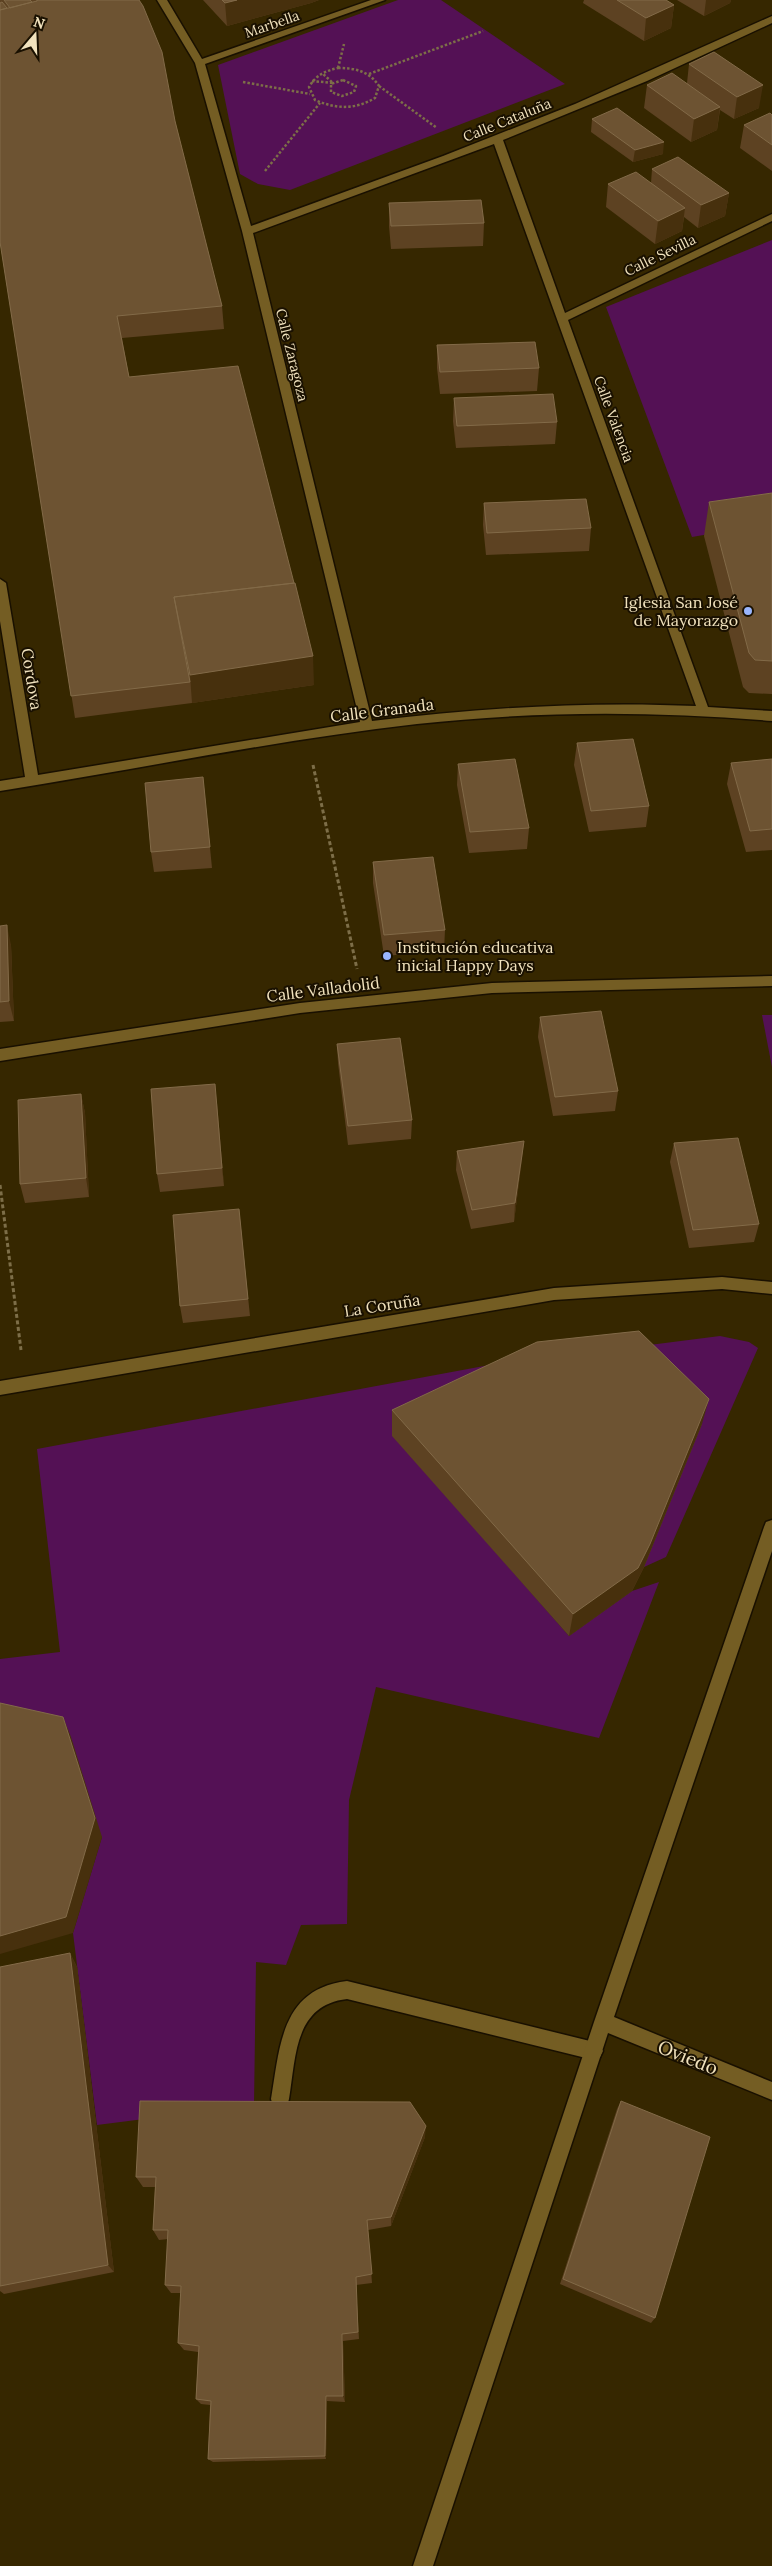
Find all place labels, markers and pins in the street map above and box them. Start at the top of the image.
place label: Iglesia San José de Mayorazgo [624,592,738,630]
marker: Iglesia San José de Mayorazgo [742,605,754,617]
place label: Institución educativa inicial Happy Days [397,937,554,975]
marker: Institución educativa inicial Happy Days [381,950,393,962]

